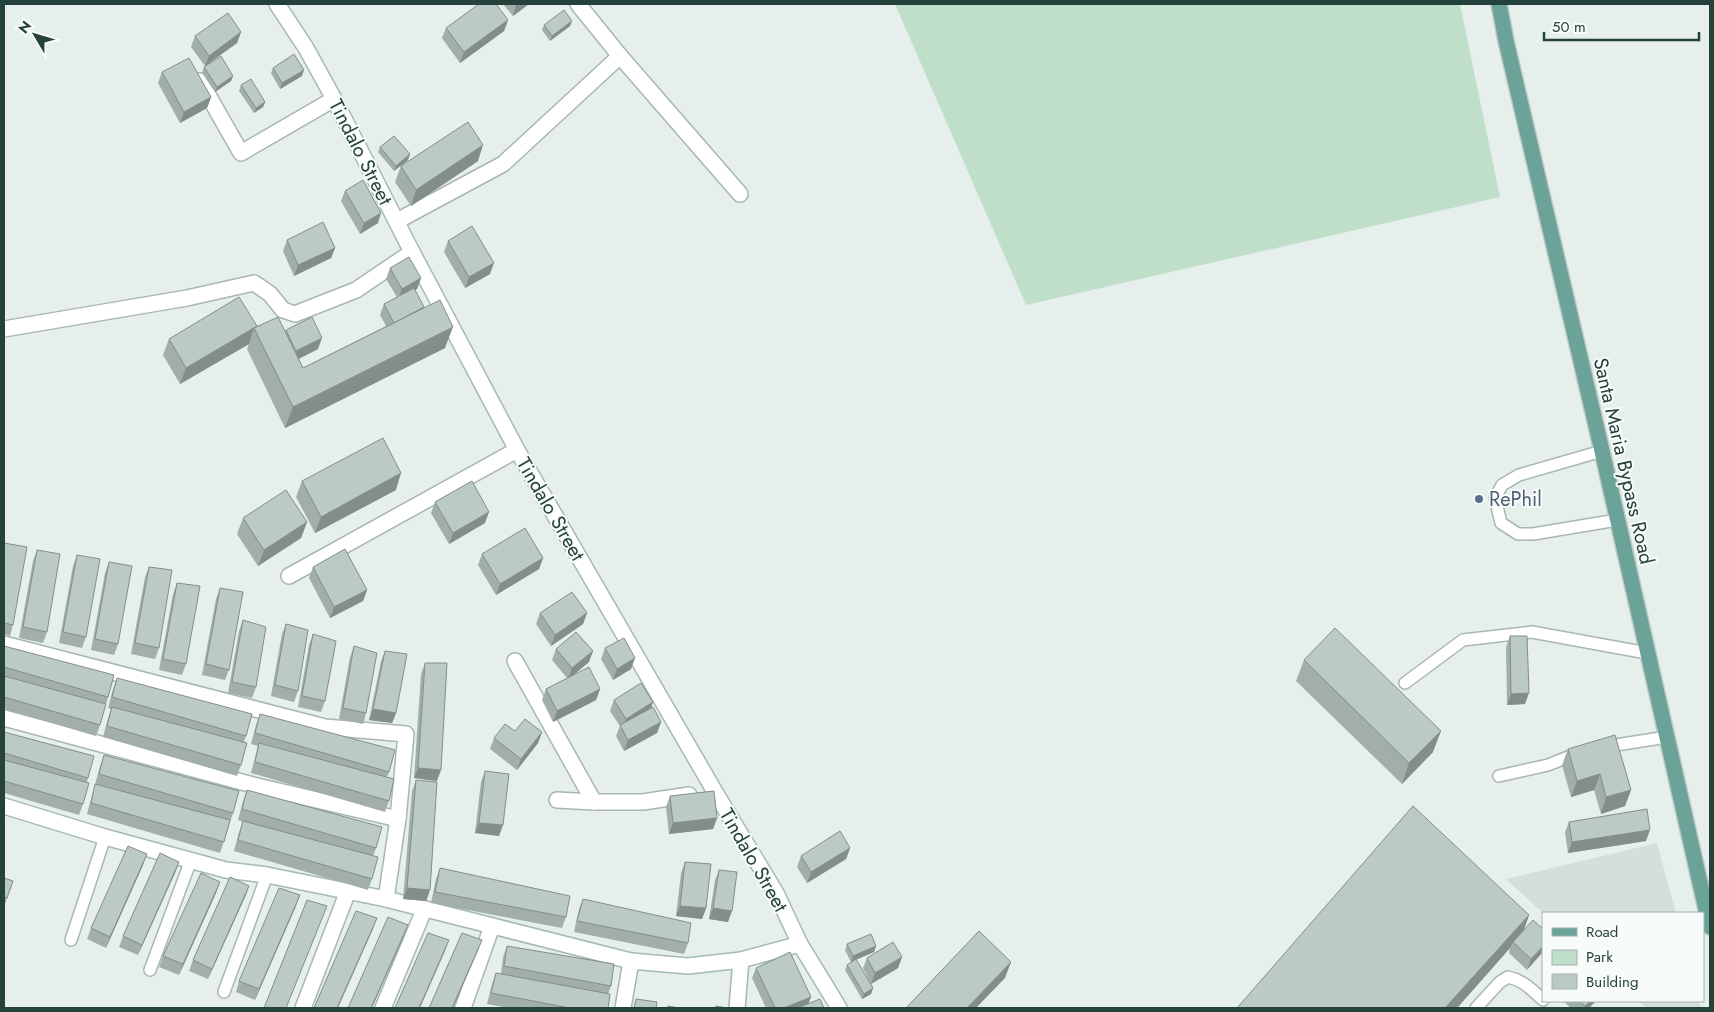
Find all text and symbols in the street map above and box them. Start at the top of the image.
north arrow [10,10,60,60]
scale bar [1544,10,1699,42]
text: N [13,16,36,38]
text: 50 m [1552,16,1586,38]
street label: Tindalo Street [321,94,400,210]
street label: Santa Maria Bypass Road [1586,355,1661,567]
street label: Tindalo Street [509,452,592,567]
place label: RePhil [1489,485,1542,514]
marker: RePhil [1473,493,1485,505]
street label: Tindalo Street [712,803,795,918]
legend [1542,912,1704,1002]
text: Road [1586,921,1618,943]
text: Park [1586,946,1613,968]
text: Building [1586,971,1638,993]

